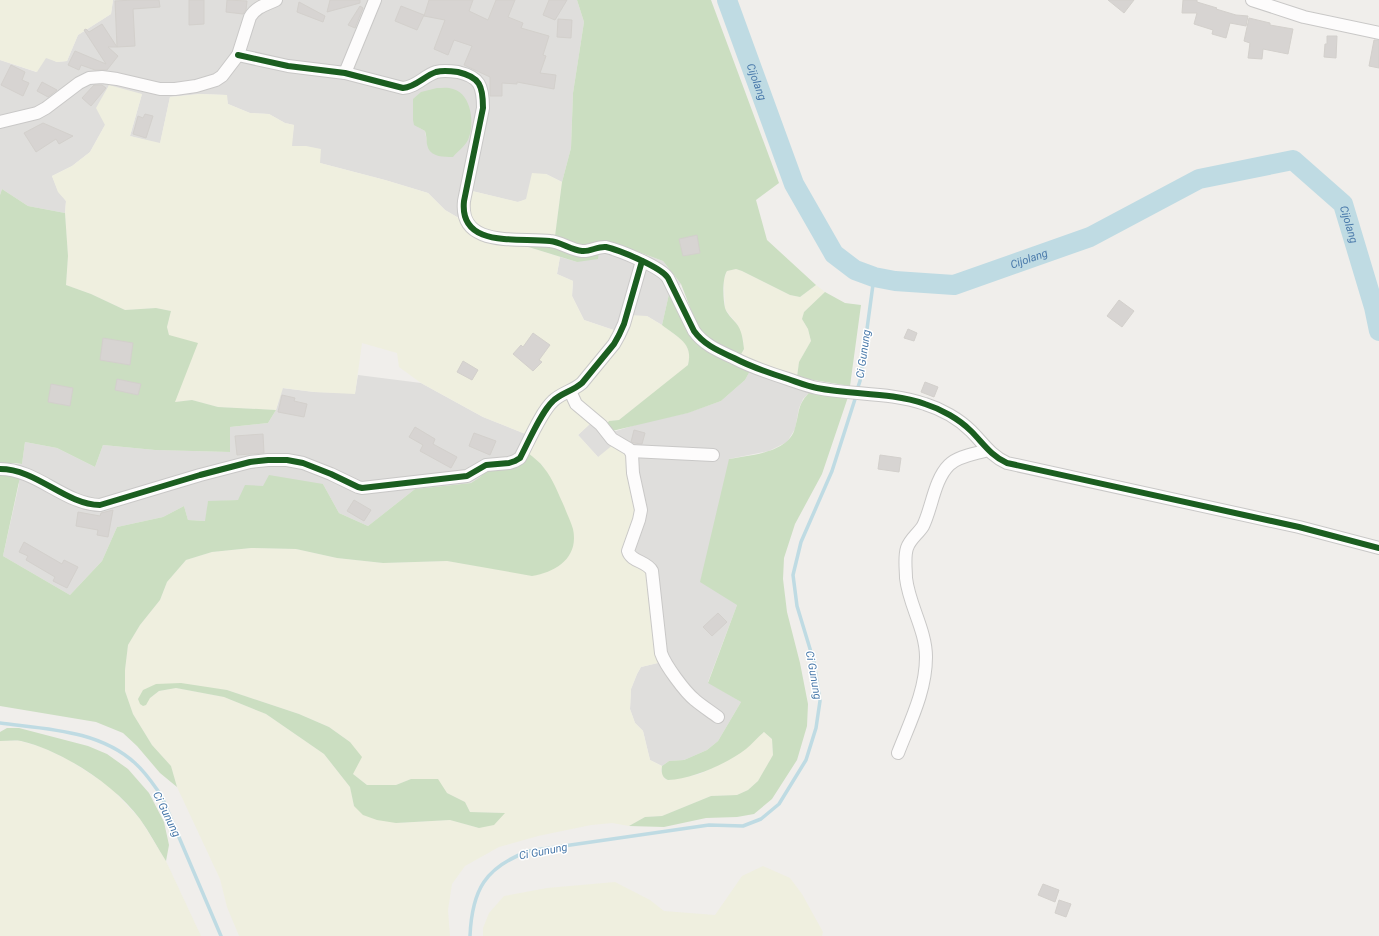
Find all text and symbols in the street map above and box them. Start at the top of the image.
water label: Cijolang [744,62,769,102]
water label: Cijolang [1337,204,1360,245]
water label: Cijolang [1009,247,1049,272]
water label: Ci Gunung [854,329,873,379]
water label: Ci Gunung [803,650,824,700]
water label: Ci Gunung [150,789,183,839]
water label: Ci Gunung [518,840,568,863]

